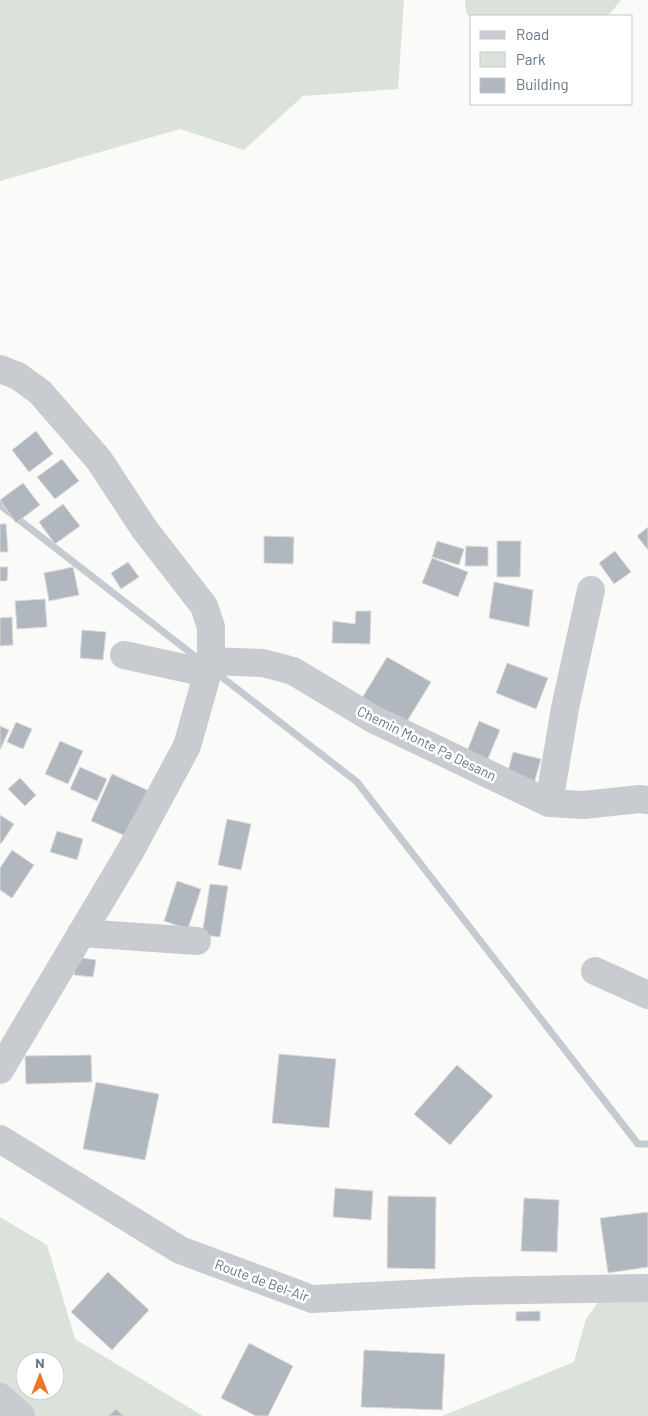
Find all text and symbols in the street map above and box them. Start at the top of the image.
legend [470,15,633,105]
text: Road [516,25,549,43]
text: Park [516,50,546,68]
text: Building [516,75,569,93]
street label: Chemin Monte Pa Desann [355,702,499,784]
street label: Route de Bel-Air [213,1255,311,1305]
north arrow [15,1351,65,1401]
text: N [35,1354,45,1371]

